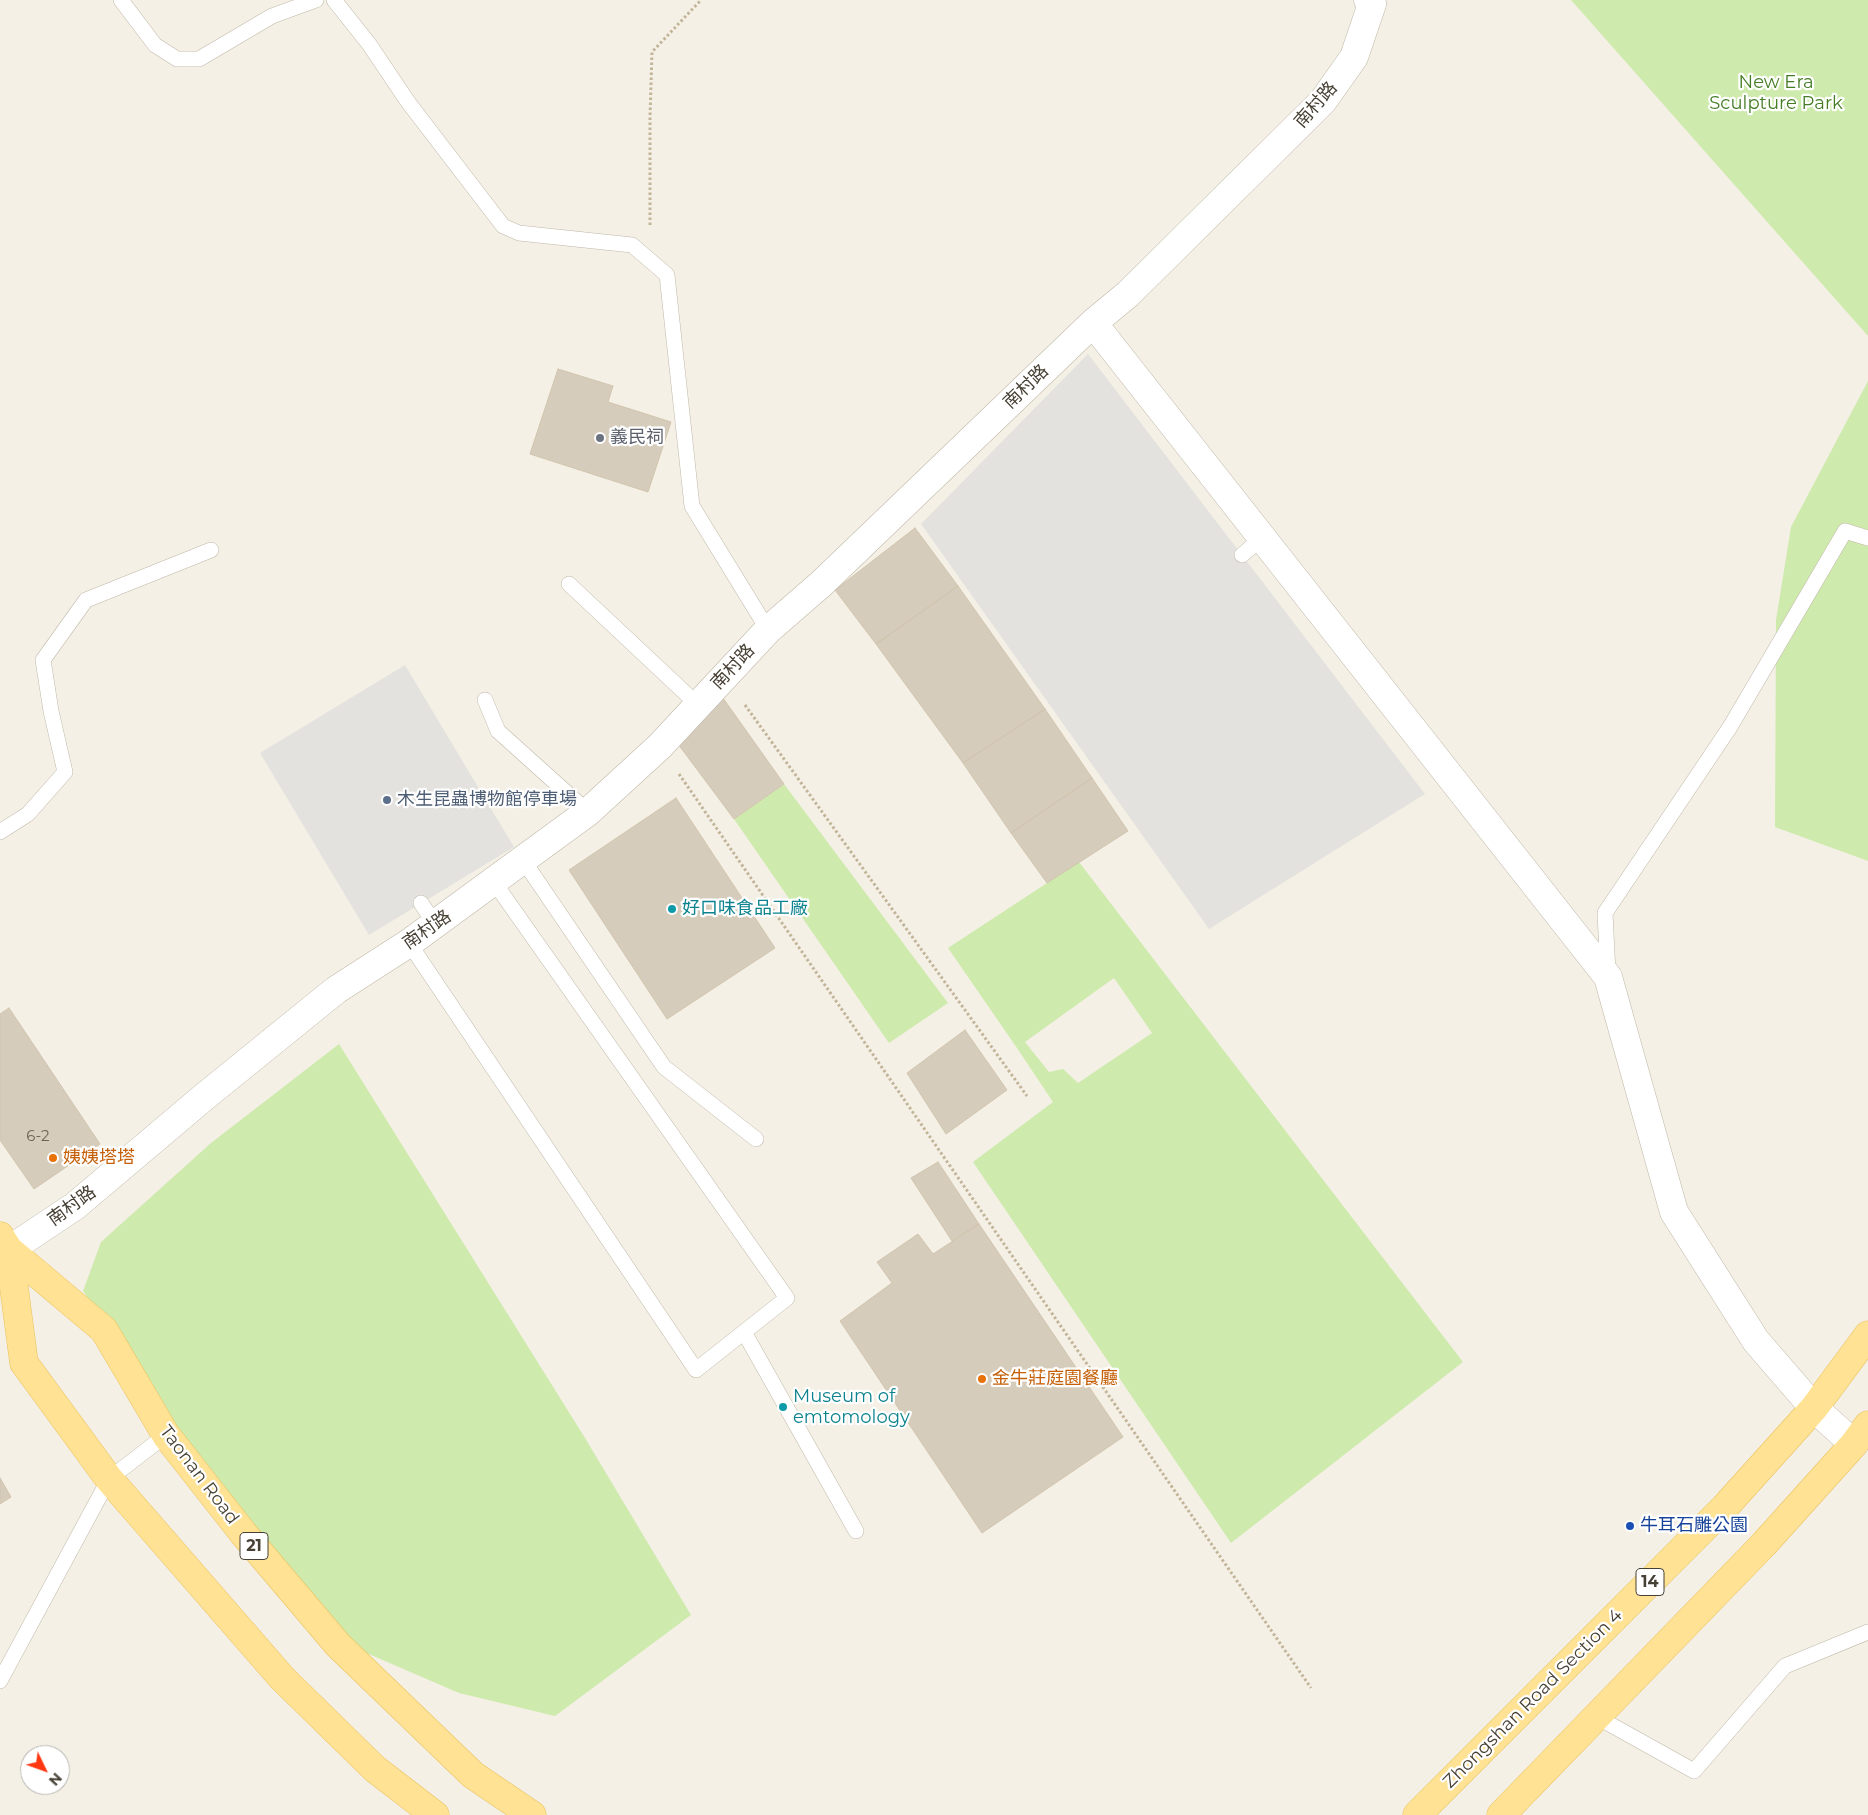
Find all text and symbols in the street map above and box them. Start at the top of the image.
park label: New Era Sculpture Park [1709,72,1843,115]
street label: 南村路 [1290,78,1342,132]
street label: 南村路 [999,360,1053,414]
place label: 義民祠 [610,427,664,449]
marker: 義民祠 [594,432,606,444]
street label: 南村路 [707,640,759,694]
place label: 木生昆蟲博物館停車場 [397,789,577,811]
marker: 木生昆蟲博物館停車場 [381,794,393,806]
place label: 好口味食品工廠 [682,898,808,920]
marker: 好口味食品工廠 [666,903,678,915]
street label: 南村路 [399,906,455,954]
house number: 6-2 [26,1128,50,1146]
place label: 姨姨塔塔 [63,1147,135,1169]
marker: 姨姨塔塔 [47,1152,59,1164]
street label: 南村路 [44,1181,100,1231]
place label: 金牛莊庭園餐廳 [992,1368,1118,1390]
marker: 金牛莊庭園餐廳 [976,1373,988,1385]
place label: Museum of emtomology [793,1386,910,1428]
marker: Museum of emtomology [777,1401,789,1413]
street label: Taonan Road [155,1421,243,1529]
place label: 牛耳石雕公園 [1640,1515,1748,1537]
marker: 牛耳石雕公園 [1624,1520,1636,1532]
road number: 21 [240,1532,268,1560]
road number: 14 [1636,1568,1664,1595]
street label: Zhongshan Road Section 4 [1439,1605,1627,1793]
north arrow [20,1745,70,1795]
text: N [45,1769,66,1790]

